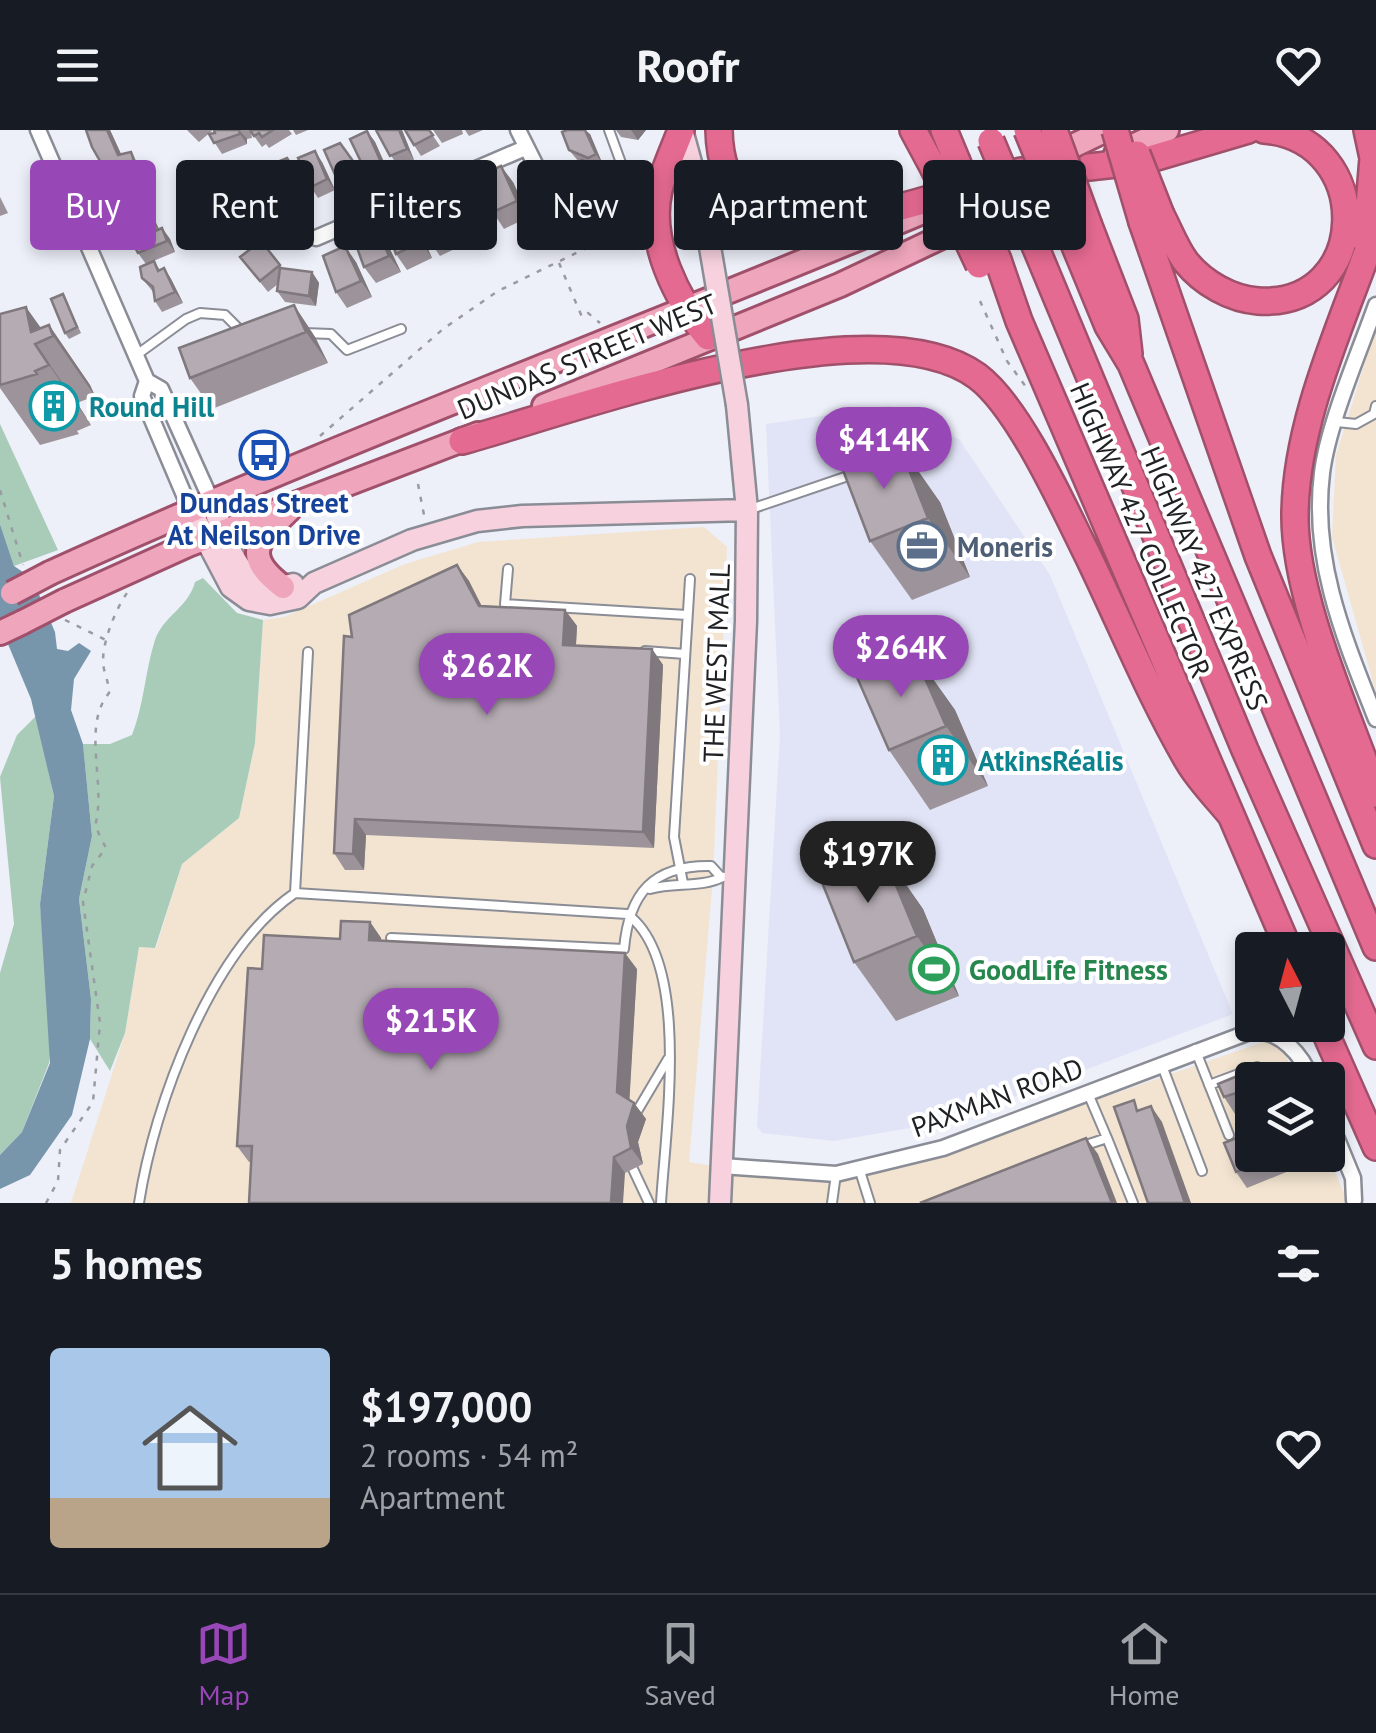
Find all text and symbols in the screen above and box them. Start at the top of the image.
text: Roofr [637,36,739,94]
icon: menu [50,38,105,93]
icon: heart [1271,38,1326,93]
chip: Buy [30,160,156,250]
chip: Rent [176,160,314,250]
chip: Filters [334,160,497,250]
chip: New [517,160,654,250]
chip: Apartment [674,160,903,250]
chip: House [923,160,1086,250]
street label: DUNDAS STREET WEST [451,284,723,427]
street label: HIGHWAY 427 COLLECTOR [1062,377,1220,683]
building icon: Round Hill [28,380,80,432]
place label: Round Hill [89,388,215,425]
pin: $414K [814,407,954,492]
text: $414K [838,418,930,460]
bus stop icon: Dundas Street At Neilson Drive [238,429,290,481]
street label: HIGHWAY 427 EXPRESS [1133,440,1277,716]
place label: Dundas Street At Neilson Drive [167,484,361,553]
office icon: Moneris [896,520,948,572]
place label: Moneris [957,528,1053,565]
street label: THE WEST MALL [694,563,738,763]
pin: $264K [831,615,971,700]
text: $264K [855,626,947,668]
pin: $262K [417,633,557,718]
text: $262K [441,644,533,686]
building icon: AtkinsRéalis [917,734,969,786]
place label: AtkinsRéalis [978,742,1124,779]
pin: $197K [798,821,938,906]
text: $197K [822,832,914,874]
north arrow [1235,932,1345,1042]
map controls [1235,932,1345,1172]
sports icon: GoodLife Fitness [908,943,960,995]
place label: GoodLife Fitness [969,951,1168,988]
pin: $215K [361,988,501,1073]
text: $215K [385,999,477,1041]
street label: PAXMAN ROAD [906,1049,1088,1145]
button: layers [1235,1062,1345,1172]
text: 5 homes [50,1236,203,1291]
icon: filters [1271,1236,1326,1291]
text: $197,000 [360,1379,532,1434]
icon: home [130,1388,250,1508]
icon: heart [1271,1421,1326,1476]
text: 2 rooms · 54 m² [360,1434,578,1476]
text: Apartment [360,1476,505,1518]
tab: Map [196,1616,251,1713]
tab: Saved [644,1616,716,1713]
tab: Home [1109,1616,1179,1713]

